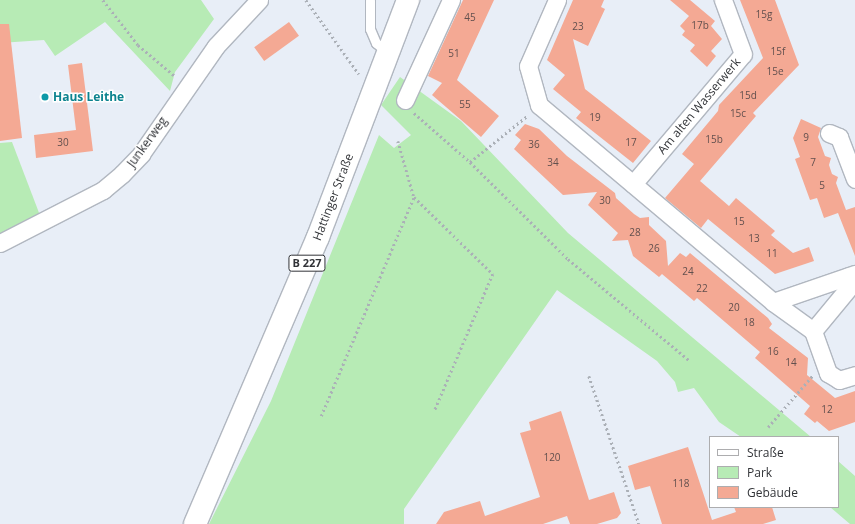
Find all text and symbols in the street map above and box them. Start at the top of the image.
house number: 15g [756,9,772,21]
house number: 45 [464,12,476,24]
house number: 17b [691,20,709,32]
house number: 23 [572,21,584,33]
house number: 15f [771,46,785,58]
house number: 51 [448,48,460,60]
street label: Am alten Wasserwerk [655,55,743,157]
house number: 15e [766,66,784,78]
place label: Haus Leithe [53,90,124,104]
house number: 15d [739,90,757,102]
marker: Haus Leithe [40,92,50,102]
house number: 55 [459,99,471,111]
house number: 15c [730,108,746,120]
house number: 19 [589,112,601,124]
street label: Junkerweg [124,114,170,170]
house number: 9 [803,132,809,144]
house number: 15b [705,134,723,146]
house number: 30 [57,137,69,149]
house number: 17 [625,137,637,149]
house number: 36 [528,139,540,151]
street label: Hattinger Straße [310,151,356,243]
house number: 34 [547,157,559,169]
house number: 7 [810,157,816,169]
house number: 5 [819,180,825,192]
house number: 30 [599,195,611,207]
house number: 15 [733,216,745,228]
house number: 28 [629,227,641,239]
house number: 13 [748,233,760,245]
house number: 26 [648,243,660,255]
house number: 11 [766,248,778,260]
road number: B 227 [288,254,326,272]
house number: 24 [682,266,694,278]
house number: 22 [696,283,708,295]
house number: 20 [728,302,740,314]
house number: 18 [743,317,755,329]
house number: 16 [767,346,779,358]
house number: 14 [785,357,797,369]
house number: 12 [821,404,833,416]
legend [709,436,839,508]
text: Straße [747,444,784,461]
house number: 120 [543,452,561,464]
text: Park [747,464,772,481]
house number: 118 [672,478,690,490]
text: Gebäude [747,484,798,501]

